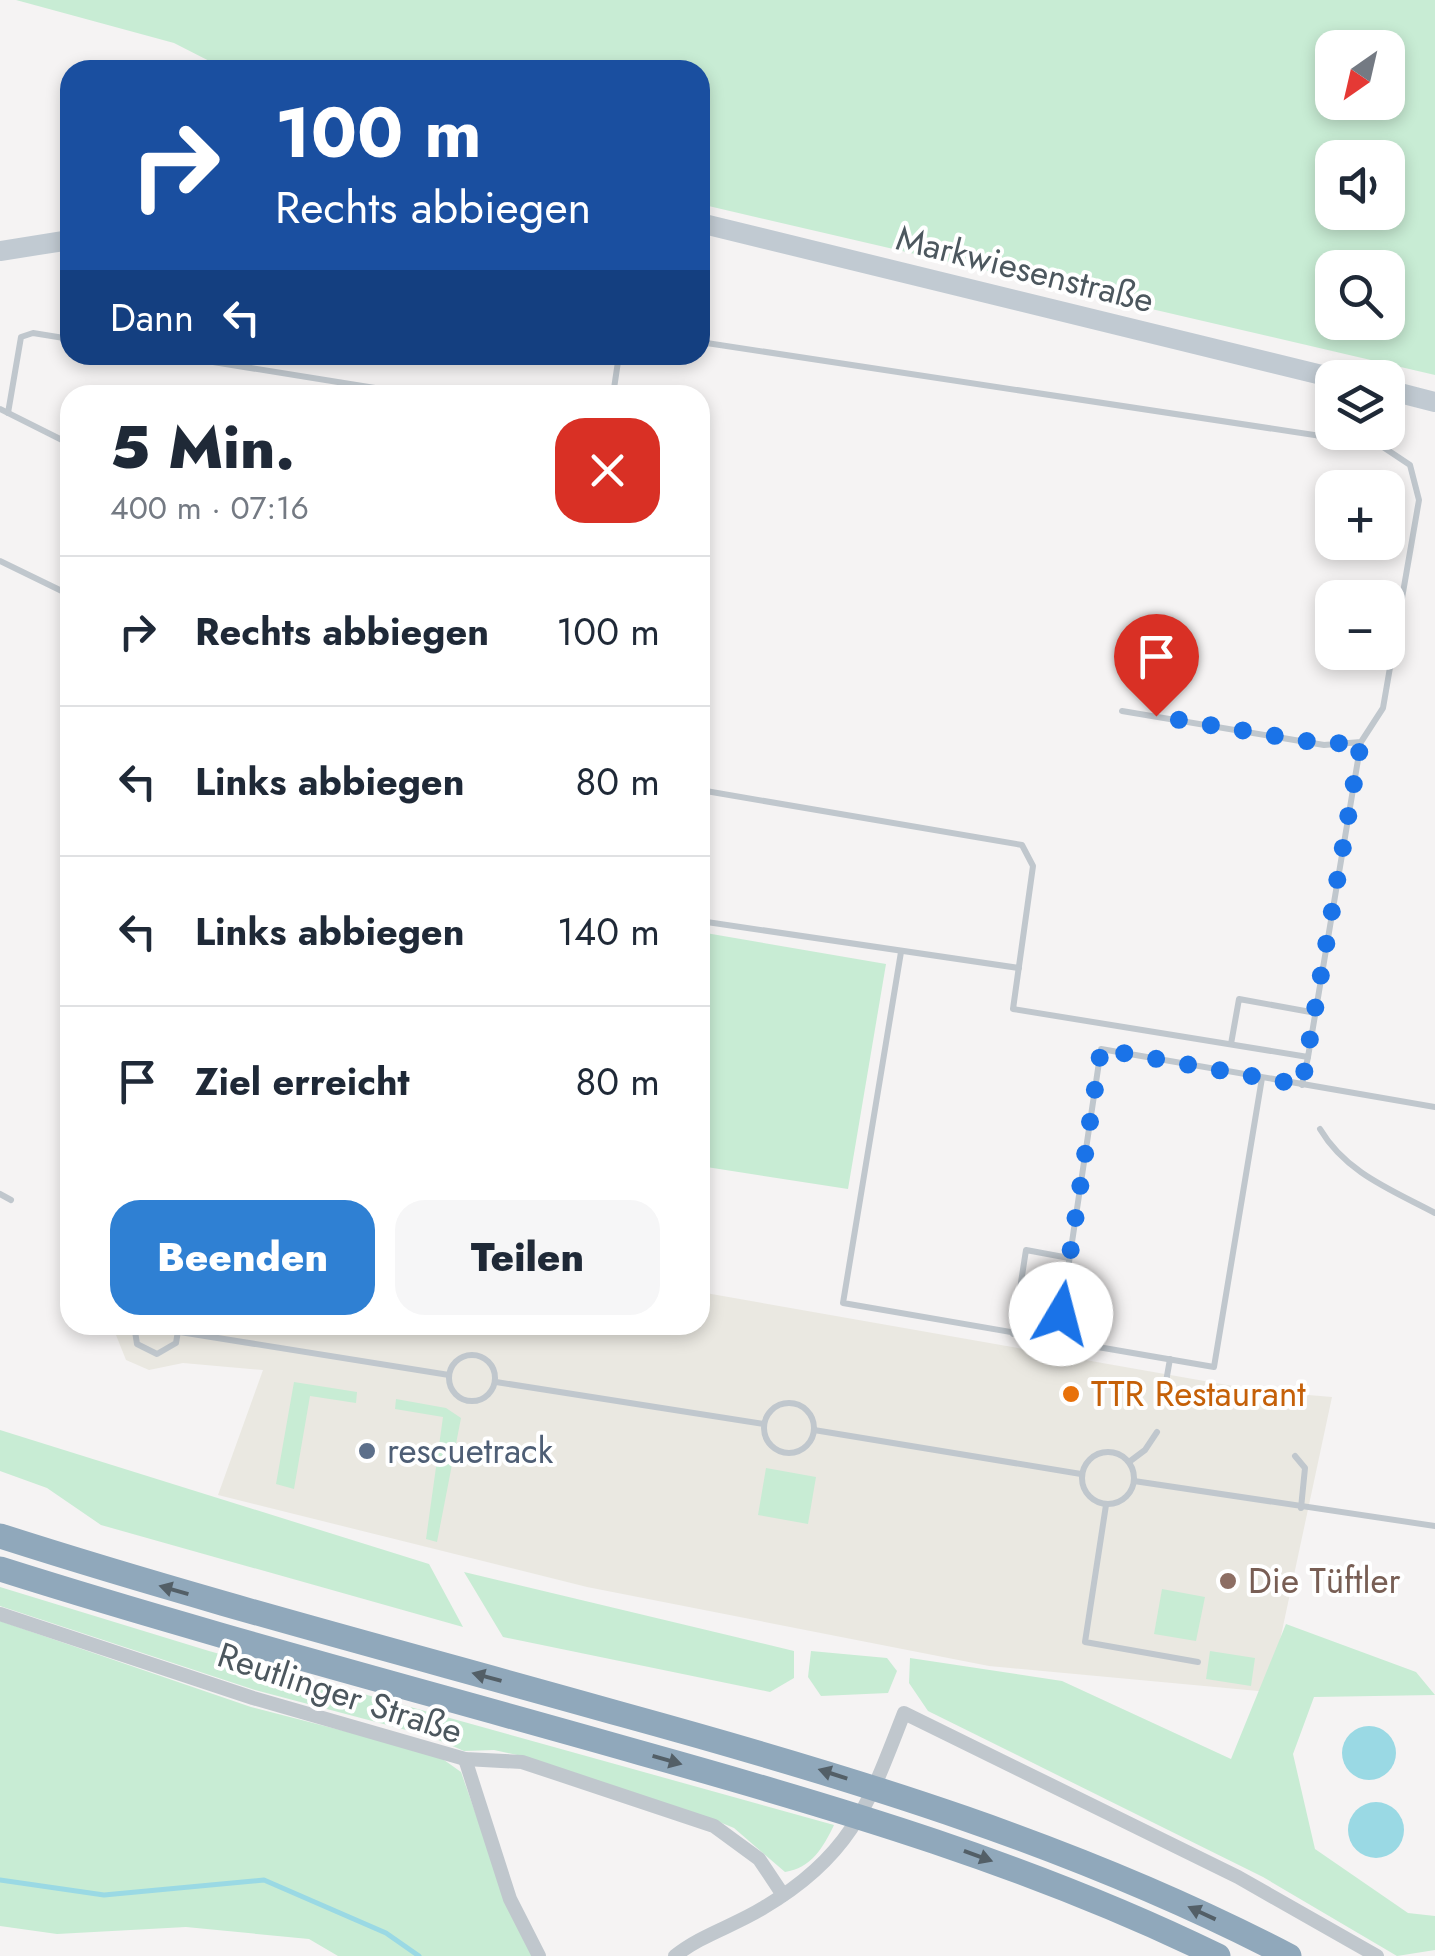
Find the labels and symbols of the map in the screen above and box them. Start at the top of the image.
north arrow [1315,30,1405,120]
street label: Markwiesenstraße [891,213,1159,325]
pin [1114,614,1199,717]
position arrow [1009,1262,1113,1366]
place label: TTR Restaurant [1091,1369,1306,1419]
marker: TTR Restaurant [1060,1383,1082,1405]
place label: rescuetrack [387,1426,554,1476]
marker: rescuetrack [356,1440,378,1462]
place label: Die Tüftler [1248,1556,1401,1606]
marker: Die Tüftler [1217,1570,1239,1592]
one-way arrow [159,1582,189,1597]
street label: Reutlinger Straße [211,1630,469,1756]
one-way arrow [471,1669,502,1685]
one-way arrow [653,1753,683,1768]
one-way arrow [817,1765,847,1780]
one-way arrow [963,1849,993,1864]
one-way arrow [1187,1904,1216,1921]

